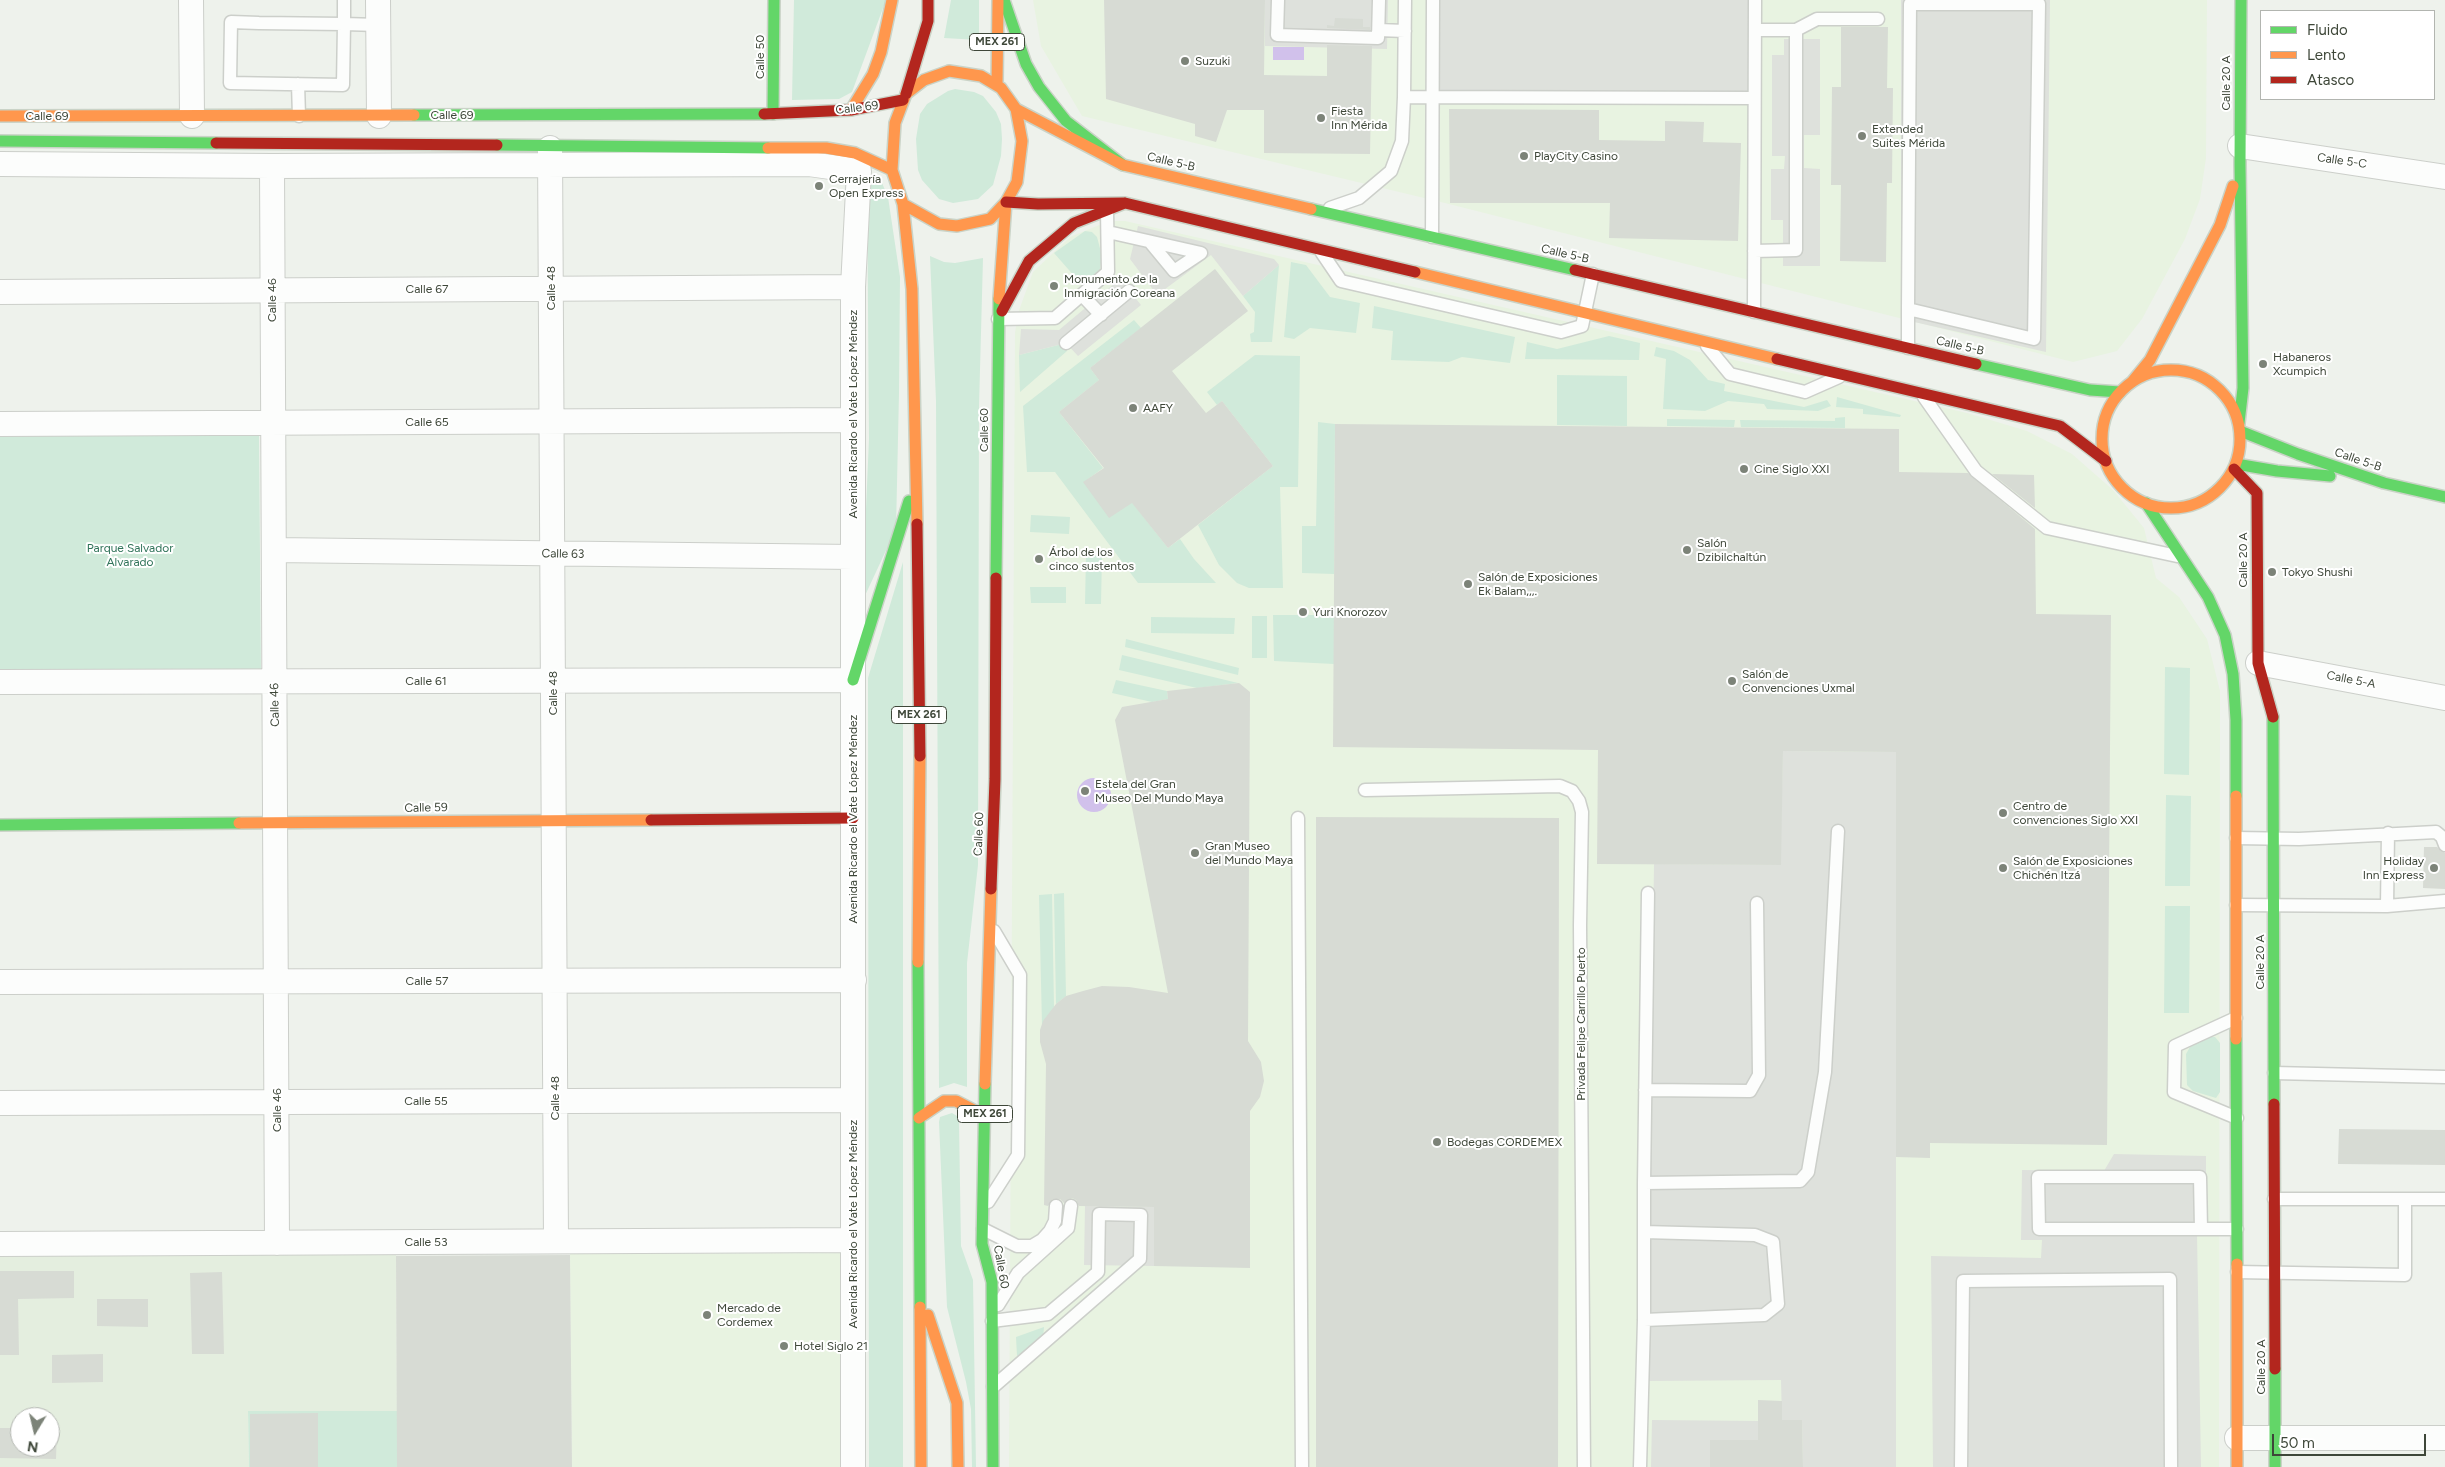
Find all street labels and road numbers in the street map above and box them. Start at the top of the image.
road number: MEX 261 [970,34,1024,51]
street label: Calle 50 [753,35,767,79]
street label: Calle 20 A [2219,55,2233,111]
street label: Calle 69 [835,98,879,118]
street label: Calle 69 [430,108,474,122]
street label: Calle 69 [25,109,69,123]
street label: Calle 5-B [1146,149,1196,175]
street label: Calle 5-C [2316,150,2368,172]
street label: Calle 5-B [1540,241,1590,267]
street label: Calle 48 [544,266,558,310]
street label: Calle 46 [265,278,279,322]
street label: Calle 67 [406,282,448,296]
street label: Avenida Ricardo el Vate López Méndez [846,310,860,518]
street label: Calle 5-B [1935,333,1985,359]
street label: Calle 60 [977,408,991,452]
street label: Calle 65 [405,415,449,429]
street label: Calle 5-B [2333,445,2383,475]
street label: Calle 20 A [2236,532,2250,588]
street label: Calle 63 [541,546,585,562]
street label: Calle 5-A [2325,668,2377,692]
street label: Calle 48 [546,671,560,715]
street label: Calle 61 [405,674,447,688]
street label: Calle 46 [267,683,283,727]
road number: MEX 261 [892,706,946,724]
street label: Avenida Ricardo el Vate López Méndez [846,715,860,923]
street label: Calle 59 [404,800,448,816]
street label: Calle 60 [971,812,987,856]
street label: Calle 20 A [2253,934,2267,990]
street label: Privada Felipe Carrillo Puerto [1574,947,1588,1101]
street label: Calle 57 [406,974,448,988]
street label: Calle 48 [548,1076,562,1120]
street label: Calle 46 [270,1088,284,1132]
street label: Calle 55 [404,1094,448,1108]
road number: MEX 261 [958,1106,1012,1122]
street label: Avenida Ricardo el Vate López Méndez [846,1120,860,1328]
street label: Calle 53 [405,1235,447,1249]
street label: Calle 60 [990,1244,1012,1290]
street label: Calle 20 A [2254,1339,2268,1395]

